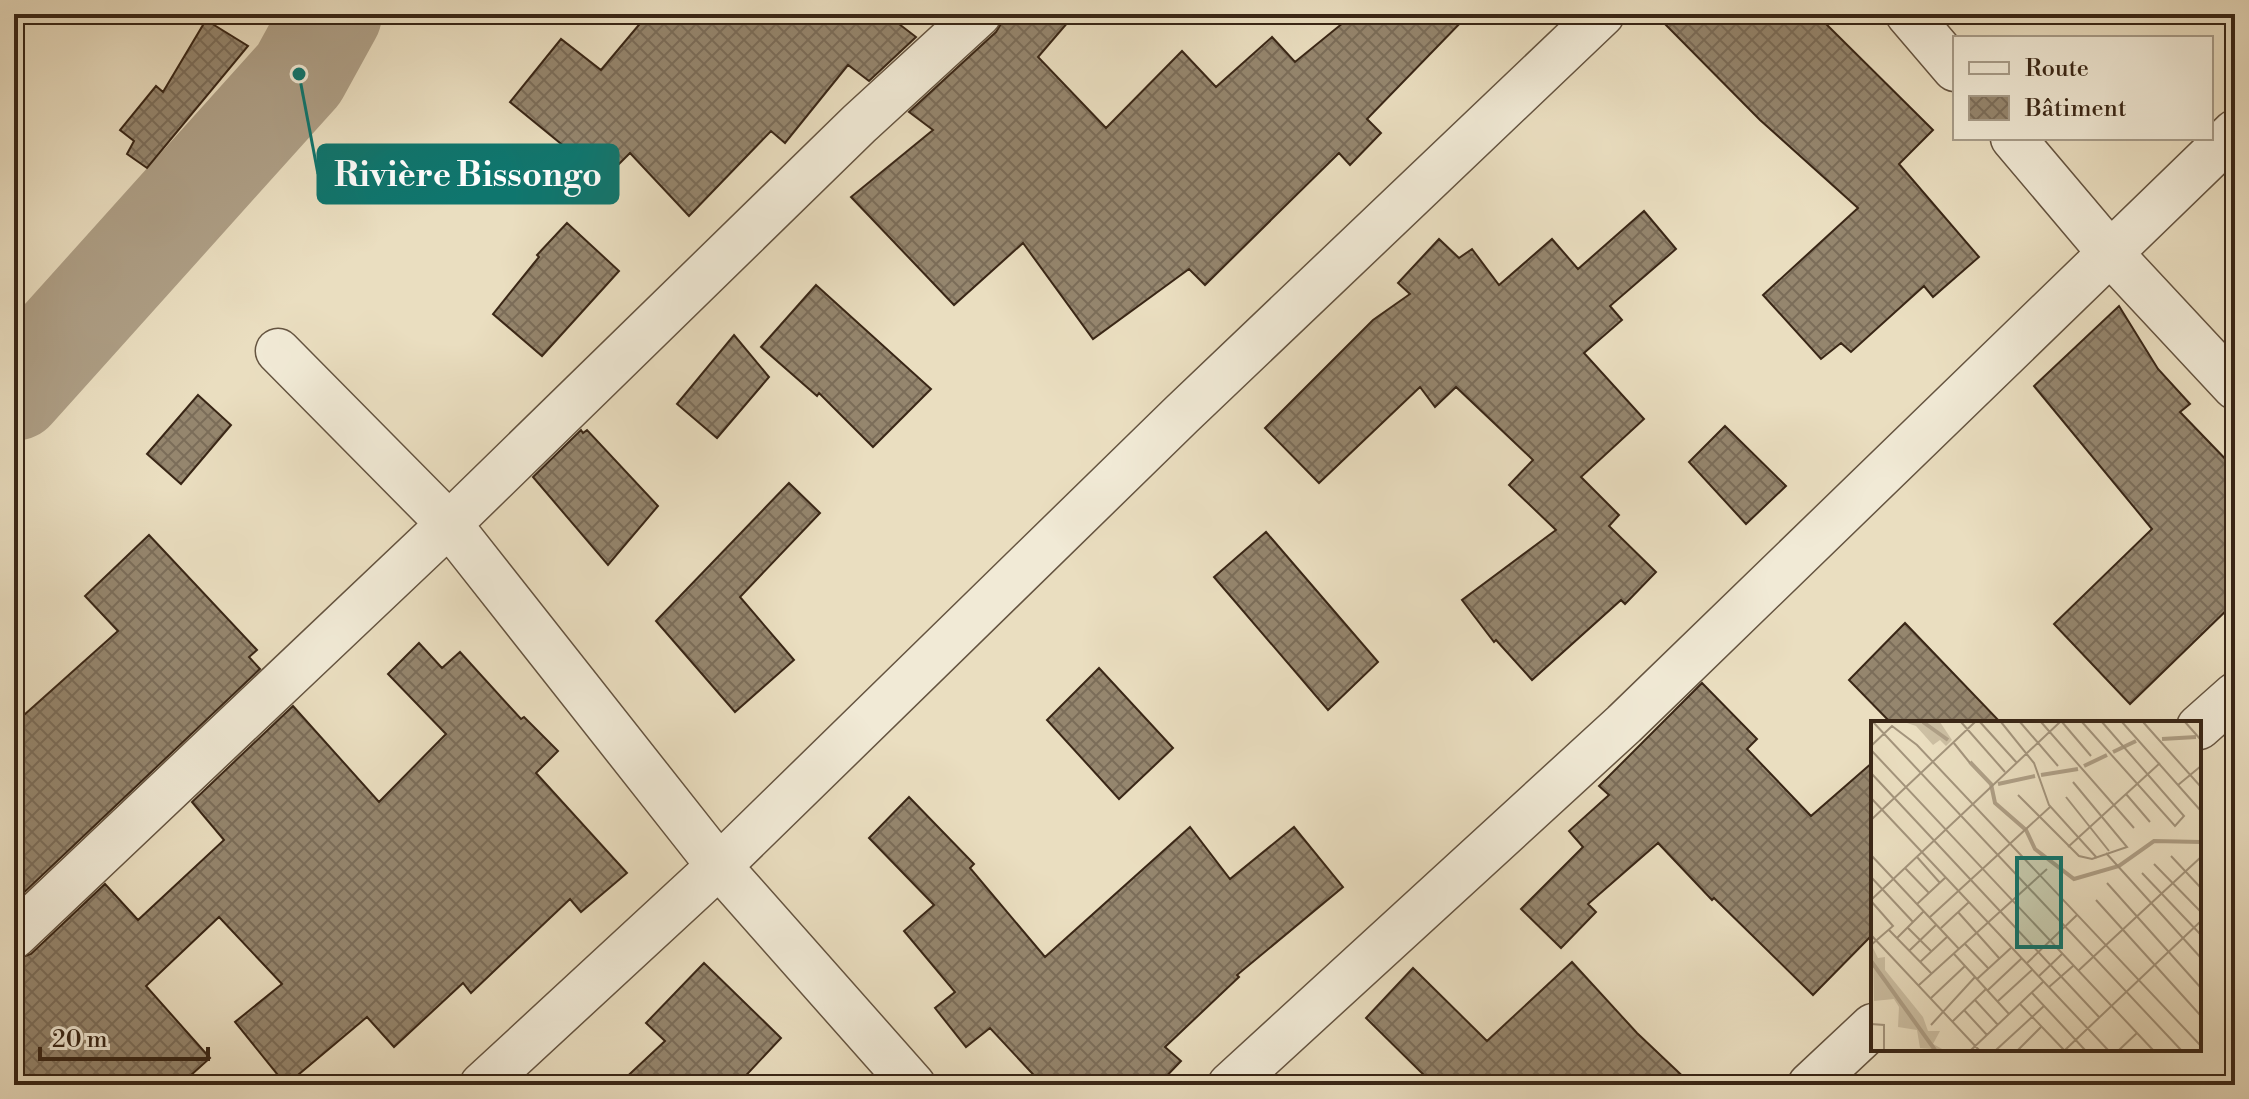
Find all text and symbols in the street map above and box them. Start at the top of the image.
legend [1953,36,2213,140]
text: Route [2025,54,2089,84]
text: Bâtiment [2024,94,2127,124]
callout: Rivière Bissongo [318,145,618,203]
text: Rivière Bissongo [334,155,602,197]
inset map [1871,721,2201,1051]
scale bar [40,1011,208,1061]
text: 20 m [52,1025,108,1055]

